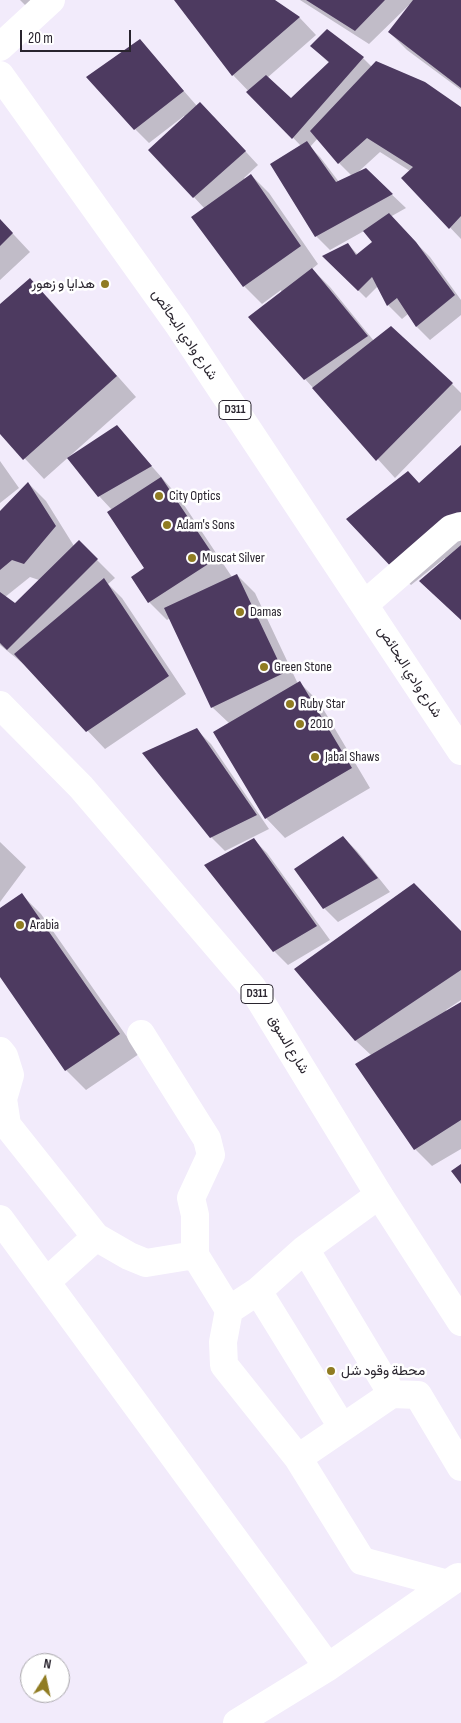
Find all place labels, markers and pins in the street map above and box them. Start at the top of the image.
place label: هدايا و زهور [31,276,95,292]
marker: هدايا و زهور [99,278,111,290]
place label: City Optics [169,488,221,504]
marker: City Optics [153,490,165,502]
place label: Adam's Sons [177,517,235,533]
marker: Adam's Sons [161,519,173,531]
place label: Muscat Silver [202,550,265,566]
marker: Muscat Silver [186,552,198,564]
place label: Damas [250,604,282,620]
marker: Damas [234,606,246,618]
place label: Green Stone [274,659,332,675]
marker: Green Stone [258,661,270,673]
place label: Ruby Star [300,696,345,712]
marker: Ruby Star [284,698,296,710]
place label: 2010 [310,716,333,732]
marker: 2010 [294,718,306,730]
place label: Jabal Shaws [325,749,379,765]
marker: Jabal Shaws [309,751,321,763]
place label: Arabia [30,917,59,933]
marker: Arabia [14,919,26,931]
place label: محطة وقود شل [341,1363,425,1379]
marker: محطة وقود شل [325,1365,337,1377]

